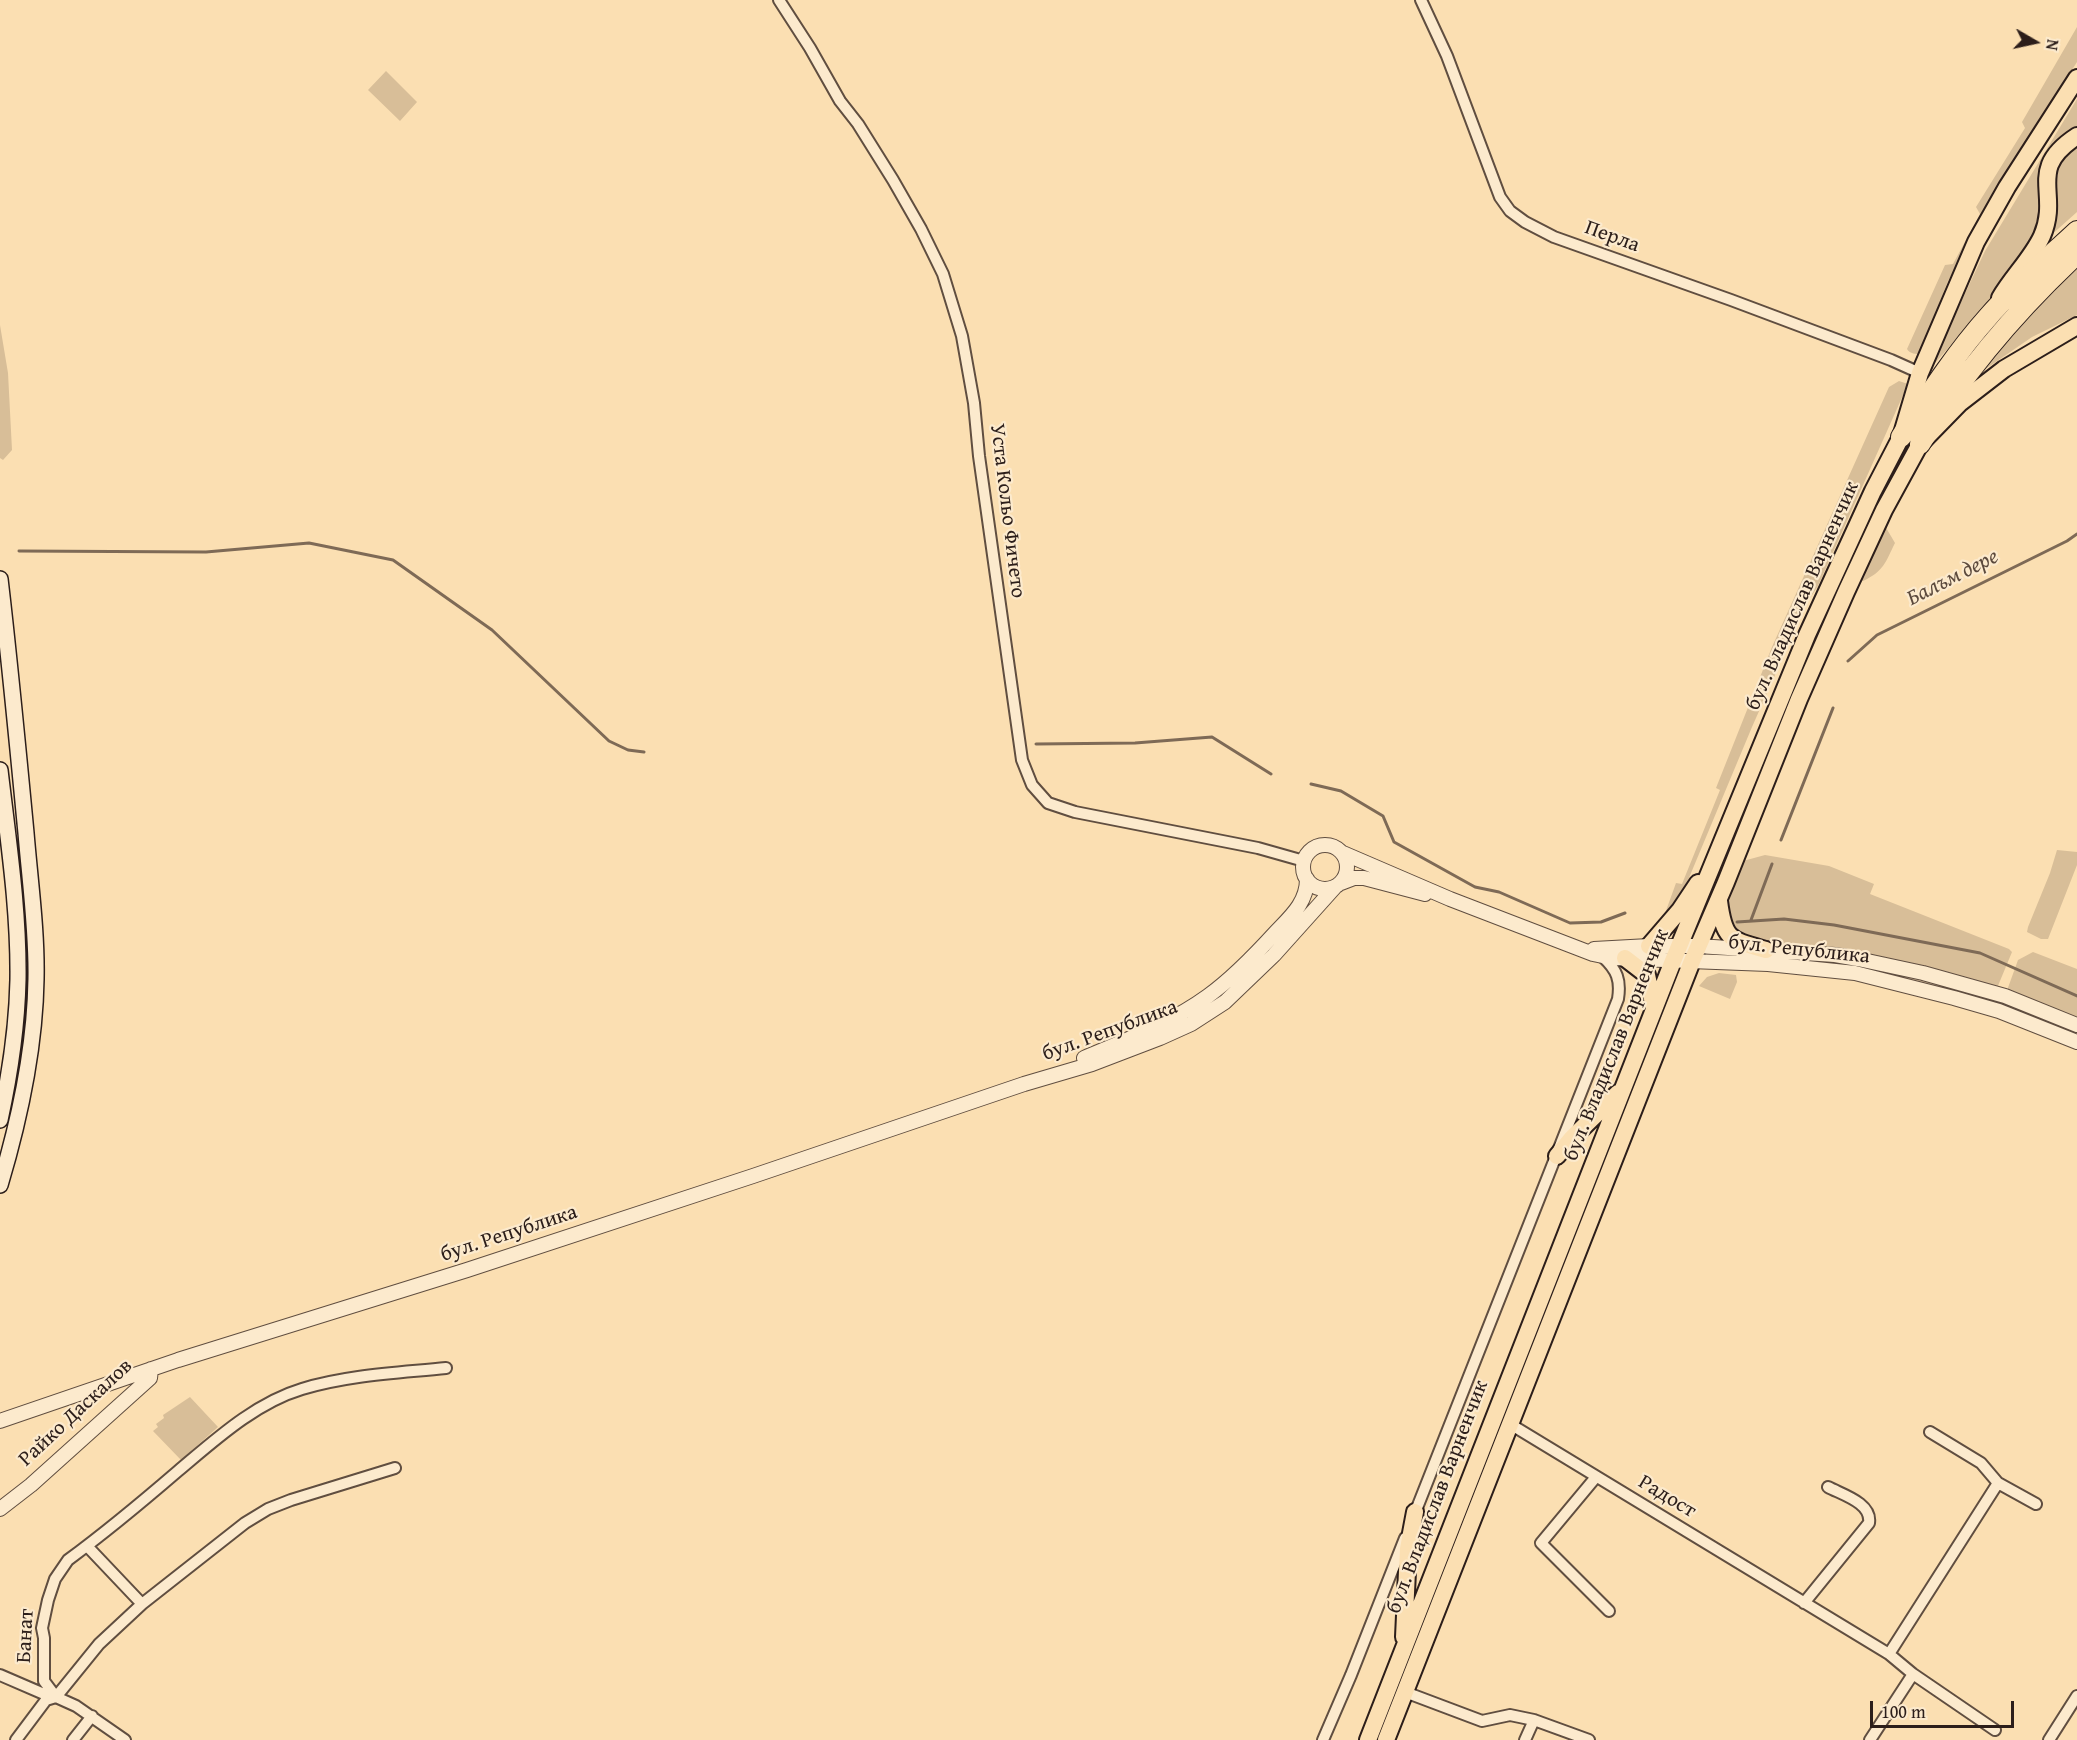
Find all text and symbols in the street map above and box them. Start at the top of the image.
north arrow [2005,12,2065,72]
text: N [2040,38,2065,52]
street label: Перла [1581,216,1643,258]
street label: Уста Кольо Фичето [984,422,1030,600]
street label: бул. Владислав Варненчик [1741,478,1865,714]
water label: Балъм дере [1903,544,2003,612]
street label: бул. Владислав Варненчик [1559,925,1675,1165]
street label: бул. Република [1727,930,1871,970]
street label: бул. Република [1039,995,1181,1067]
street label: бул. Република [437,1200,581,1268]
street label: Райко Даскалов [14,1354,138,1472]
street label: бул. Владислав Варненчик [1382,1377,1494,1617]
street label: Радост [1634,1470,1700,1524]
street label: Банат [12,1608,40,1664]
scale bar [1873,1689,2017,1727]
text: 100 m [1881,1698,1926,1725]

